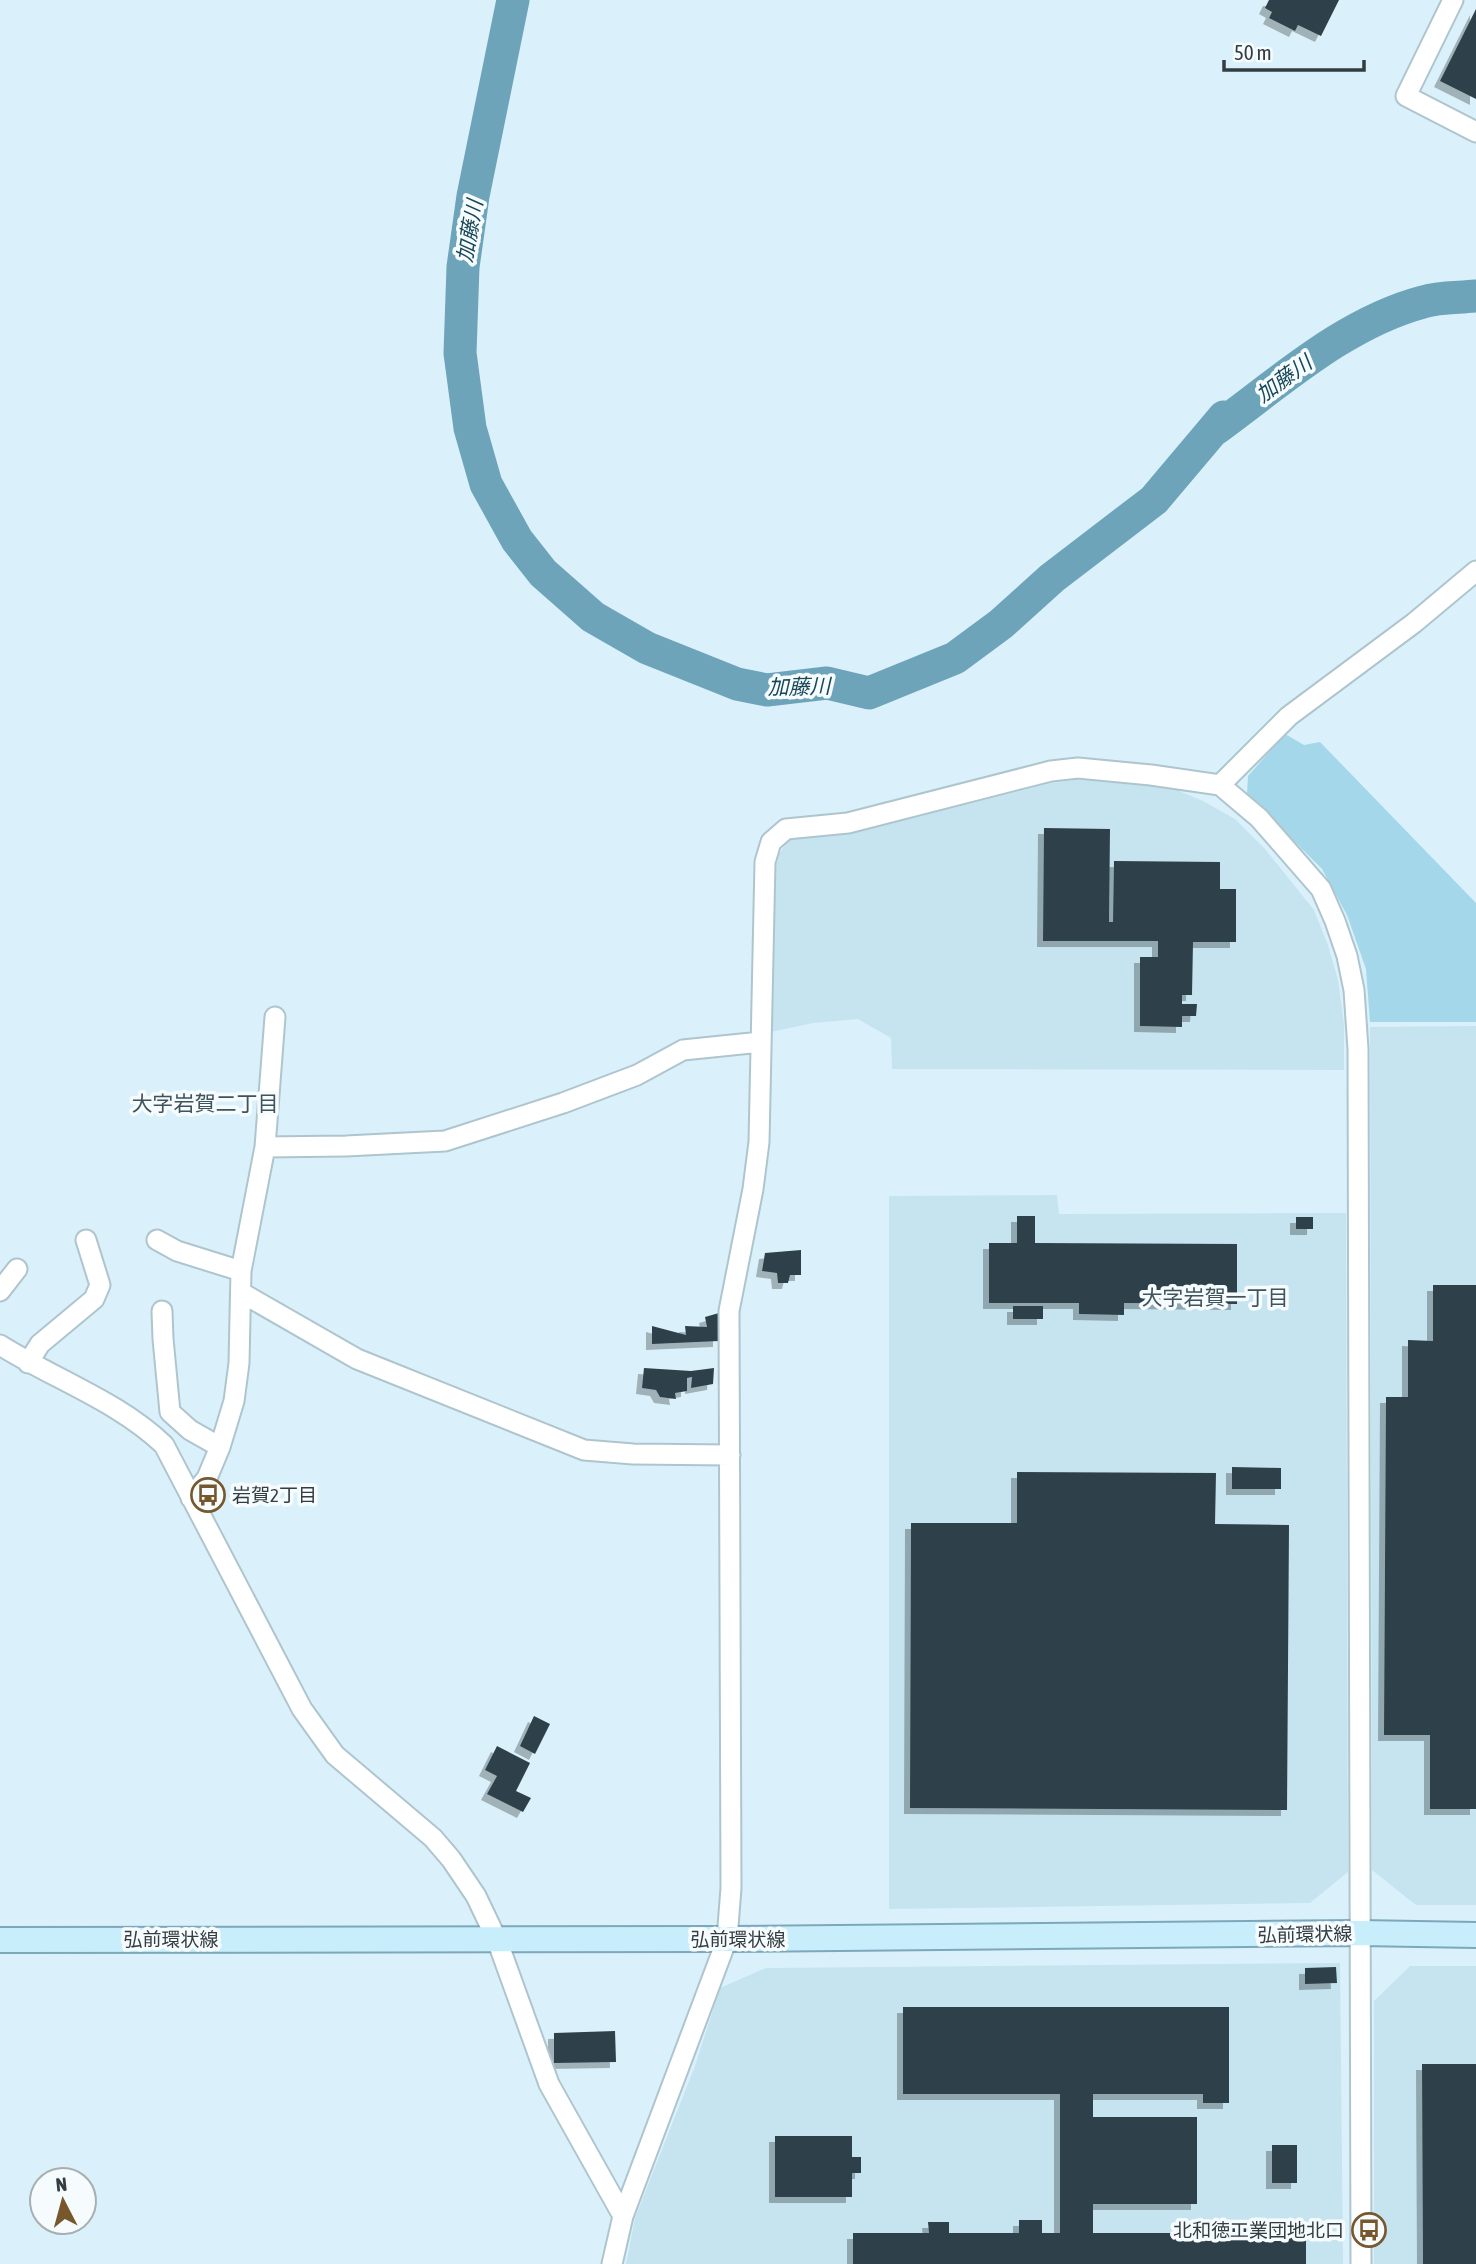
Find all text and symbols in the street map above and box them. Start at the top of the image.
scale bar [1224,28,1364,72]
text: 50 m [1234,40,1272,64]
water label: 加藤川 [452,196,487,264]
water label: 加藤川 [1251,349,1318,406]
water label: 加藤川 [767,673,833,699]
district label: 大字岩賀二丁目 [132,1091,279,1115]
district label: 大字岩賀一丁目 [1142,1285,1289,1309]
bus stop icon: 岩賀2丁目 [189,1476,227,1514]
place label: 岩賀2丁目 [232,1484,317,1506]
street label: 弘前環状線 [1257,1922,1353,1946]
street label: 弘前環状線 [123,1928,219,1950]
street label: 弘前環状線 [690,1928,786,1950]
north arrow [28,2166,98,2236]
text: N [54,2173,68,2196]
bus stop icon: 北和徳工業団地北口 [1350,2211,1388,2249]
place label: 北和徳工業団地北口 [1173,2219,1344,2241]

